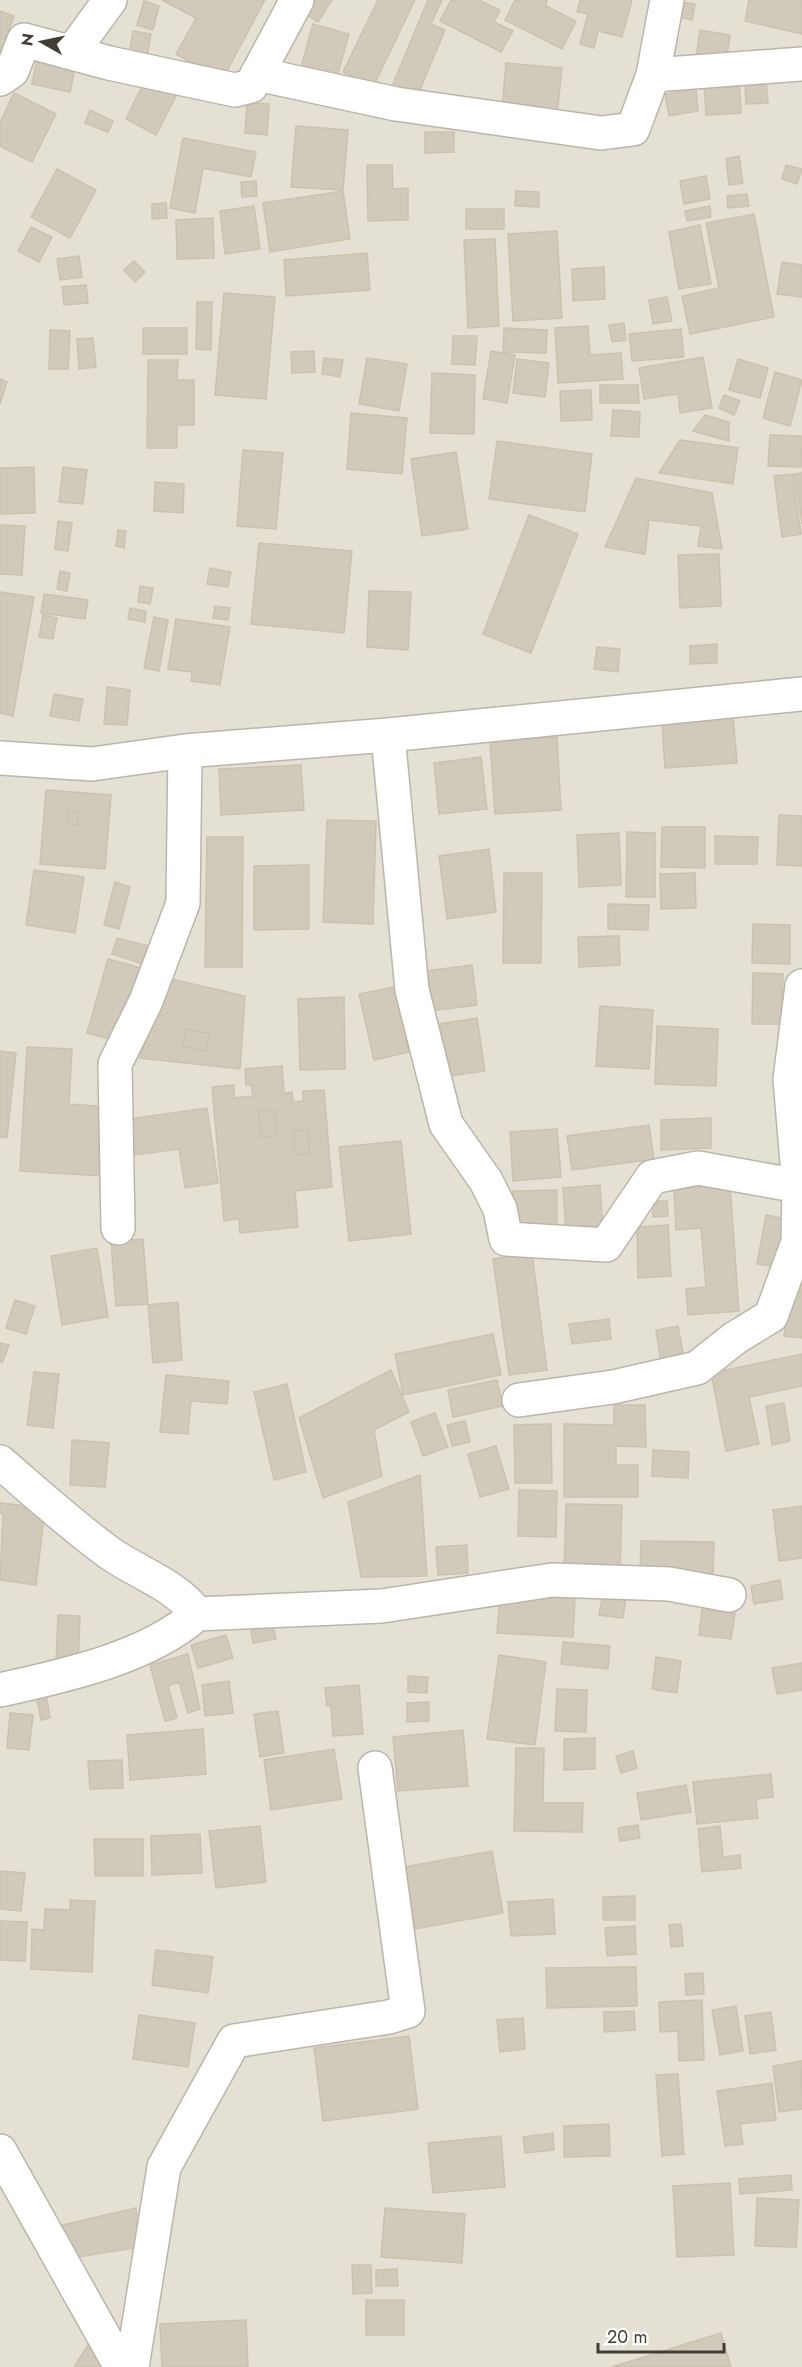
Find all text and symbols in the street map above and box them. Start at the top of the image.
north arrow [12,12,72,72]
text: N [15,32,40,48]
scale bar [598,2316,724,2354]
text: 20 m [607,2324,647,2350]

